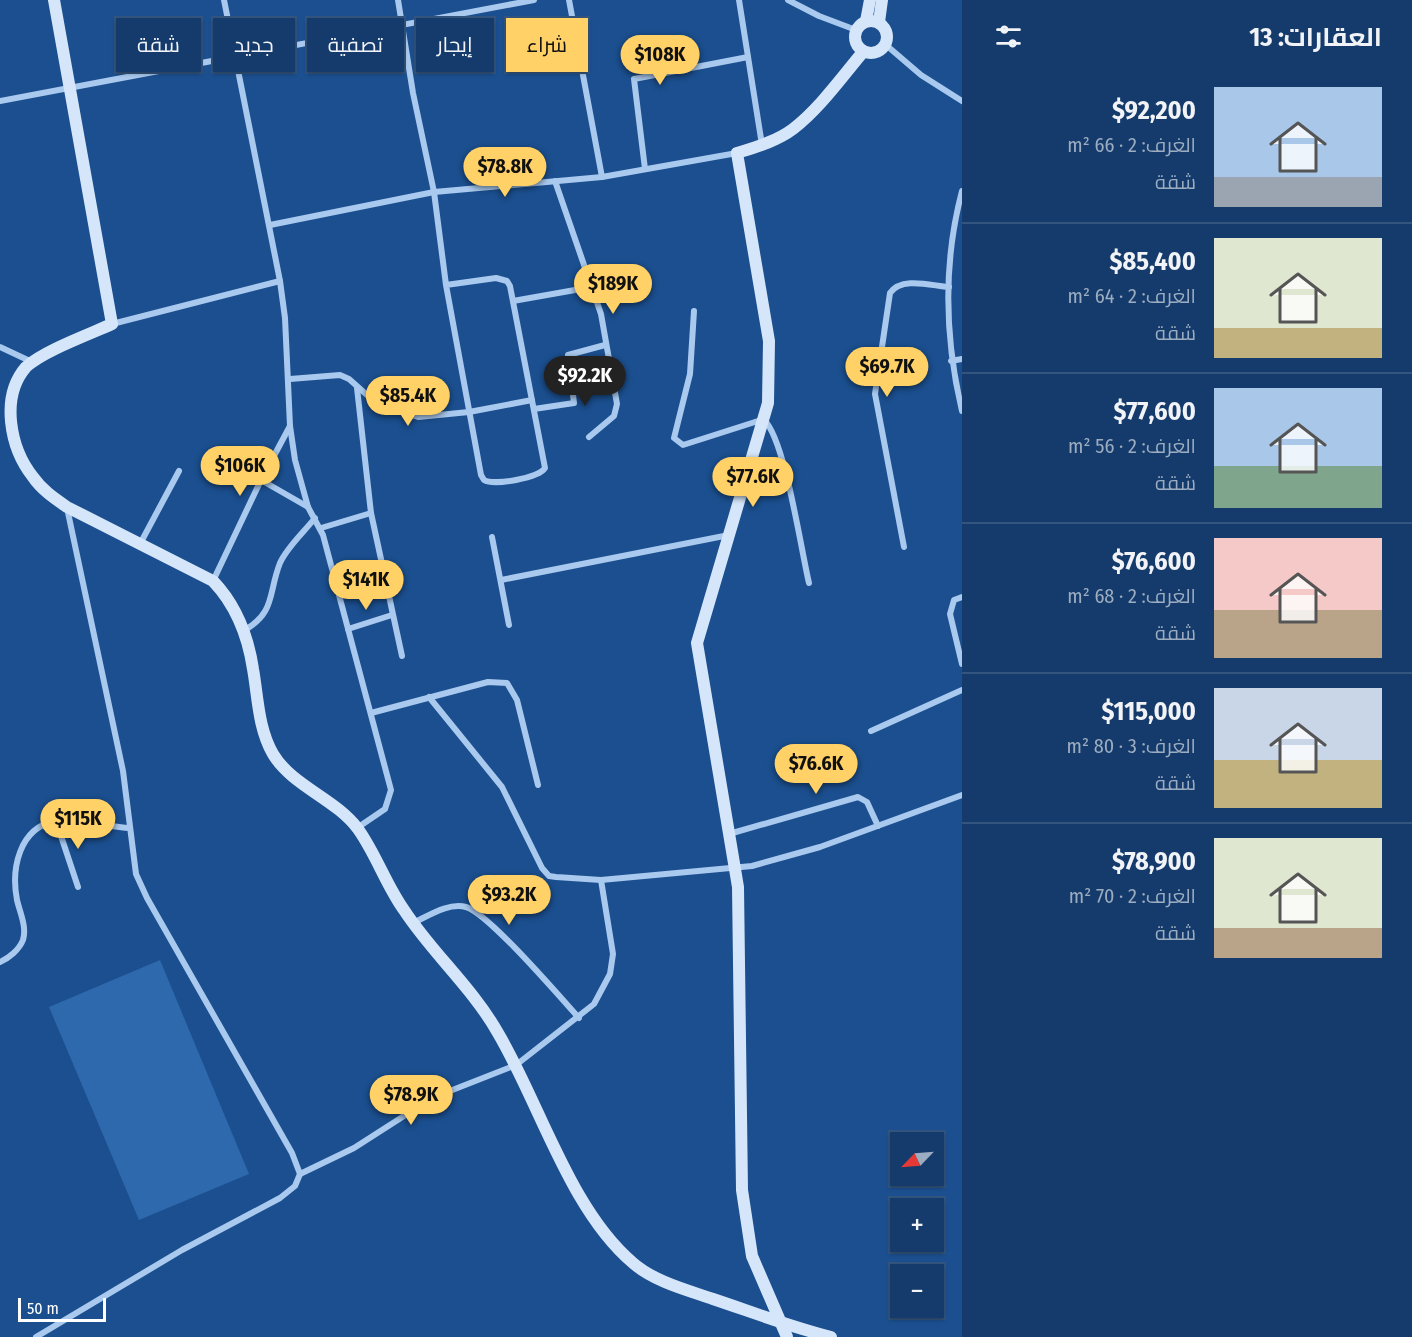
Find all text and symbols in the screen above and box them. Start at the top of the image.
chip: شقة [116,18,201,72]
chip: جديد [213,18,295,72]
chip: تصفية [307,18,404,72]
chip: إيجار [416,18,494,72]
chip: شراء [506,18,588,72]
icon: filters [992,20,1025,53]
text: العقارات: 13 [1249,22,1382,53]
pin: $108K [618,35,702,86]
text: $108K [635,42,685,66]
text: $92,200 [1112,95,1196,126]
icon: home [1262,111,1334,183]
text: الغرف: 2 · 66 m² [1067,133,1196,157]
pin: $78.8K [456,147,554,198]
text: $78.8K [477,154,533,178]
text: شقة [1155,170,1196,194]
text: $85,400 [1109,246,1196,277]
icon: home [1262,262,1334,334]
pin: $189K [571,264,655,315]
text: $189K [588,271,638,295]
text: الغرف: 2 · 64 m² [1067,284,1196,308]
text: شقة [1155,321,1196,345]
pin: $69.7K [838,347,936,398]
text: $69.7K [859,354,915,378]
pin: $92.2K [536,356,634,407]
text: $92.2K [558,363,612,387]
pin: $85.4K [359,376,457,427]
text: $85.4K [380,383,436,407]
text: $77,600 [1114,396,1196,427]
icon: home [1262,412,1334,484]
text: الغرف: 2 · 56 m² [1068,434,1196,458]
pin: $106K [198,446,282,497]
text: $106K [215,453,265,477]
pin: $77.6K [704,457,802,508]
text: $77.6K [726,464,780,488]
text: شقة [1155,471,1196,495]
text: $76,600 [1112,546,1196,577]
pin: $141K [324,560,408,611]
icon: home [1262,562,1334,634]
text: $141K [343,567,389,591]
text: الغرف: 2 · 68 m² [1067,584,1196,608]
text: شقة [1155,621,1196,645]
text: $115,000 [1102,696,1196,727]
icon: home [1262,712,1334,784]
text: الغرف: 3 · 80 m² [1066,734,1196,758]
pin: $76.6K [767,744,865,795]
text: $76.6K [789,751,843,775]
text: شقة [1155,771,1196,795]
pin: $115K [36,799,120,850]
text: $115K [54,806,102,830]
text: $78,900 [1112,846,1196,877]
icon: home [1262,862,1334,934]
pin: $93.2K [460,875,558,926]
text: $93.2K [482,882,536,906]
text: الغرف: 2 · 70 m² [1069,884,1196,908]
text: شقة [1155,921,1196,945]
pin: $78.9K [362,1075,460,1126]
text: $78.9K [384,1082,438,1106]
north arrow [890,1132,944,1186]
map controls [890,1132,944,1318]
button: + [890,1198,944,1252]
button: − [890,1264,944,1318]
scale bar [18,1295,106,1322]
text: 50 m [27,1299,59,1318]

